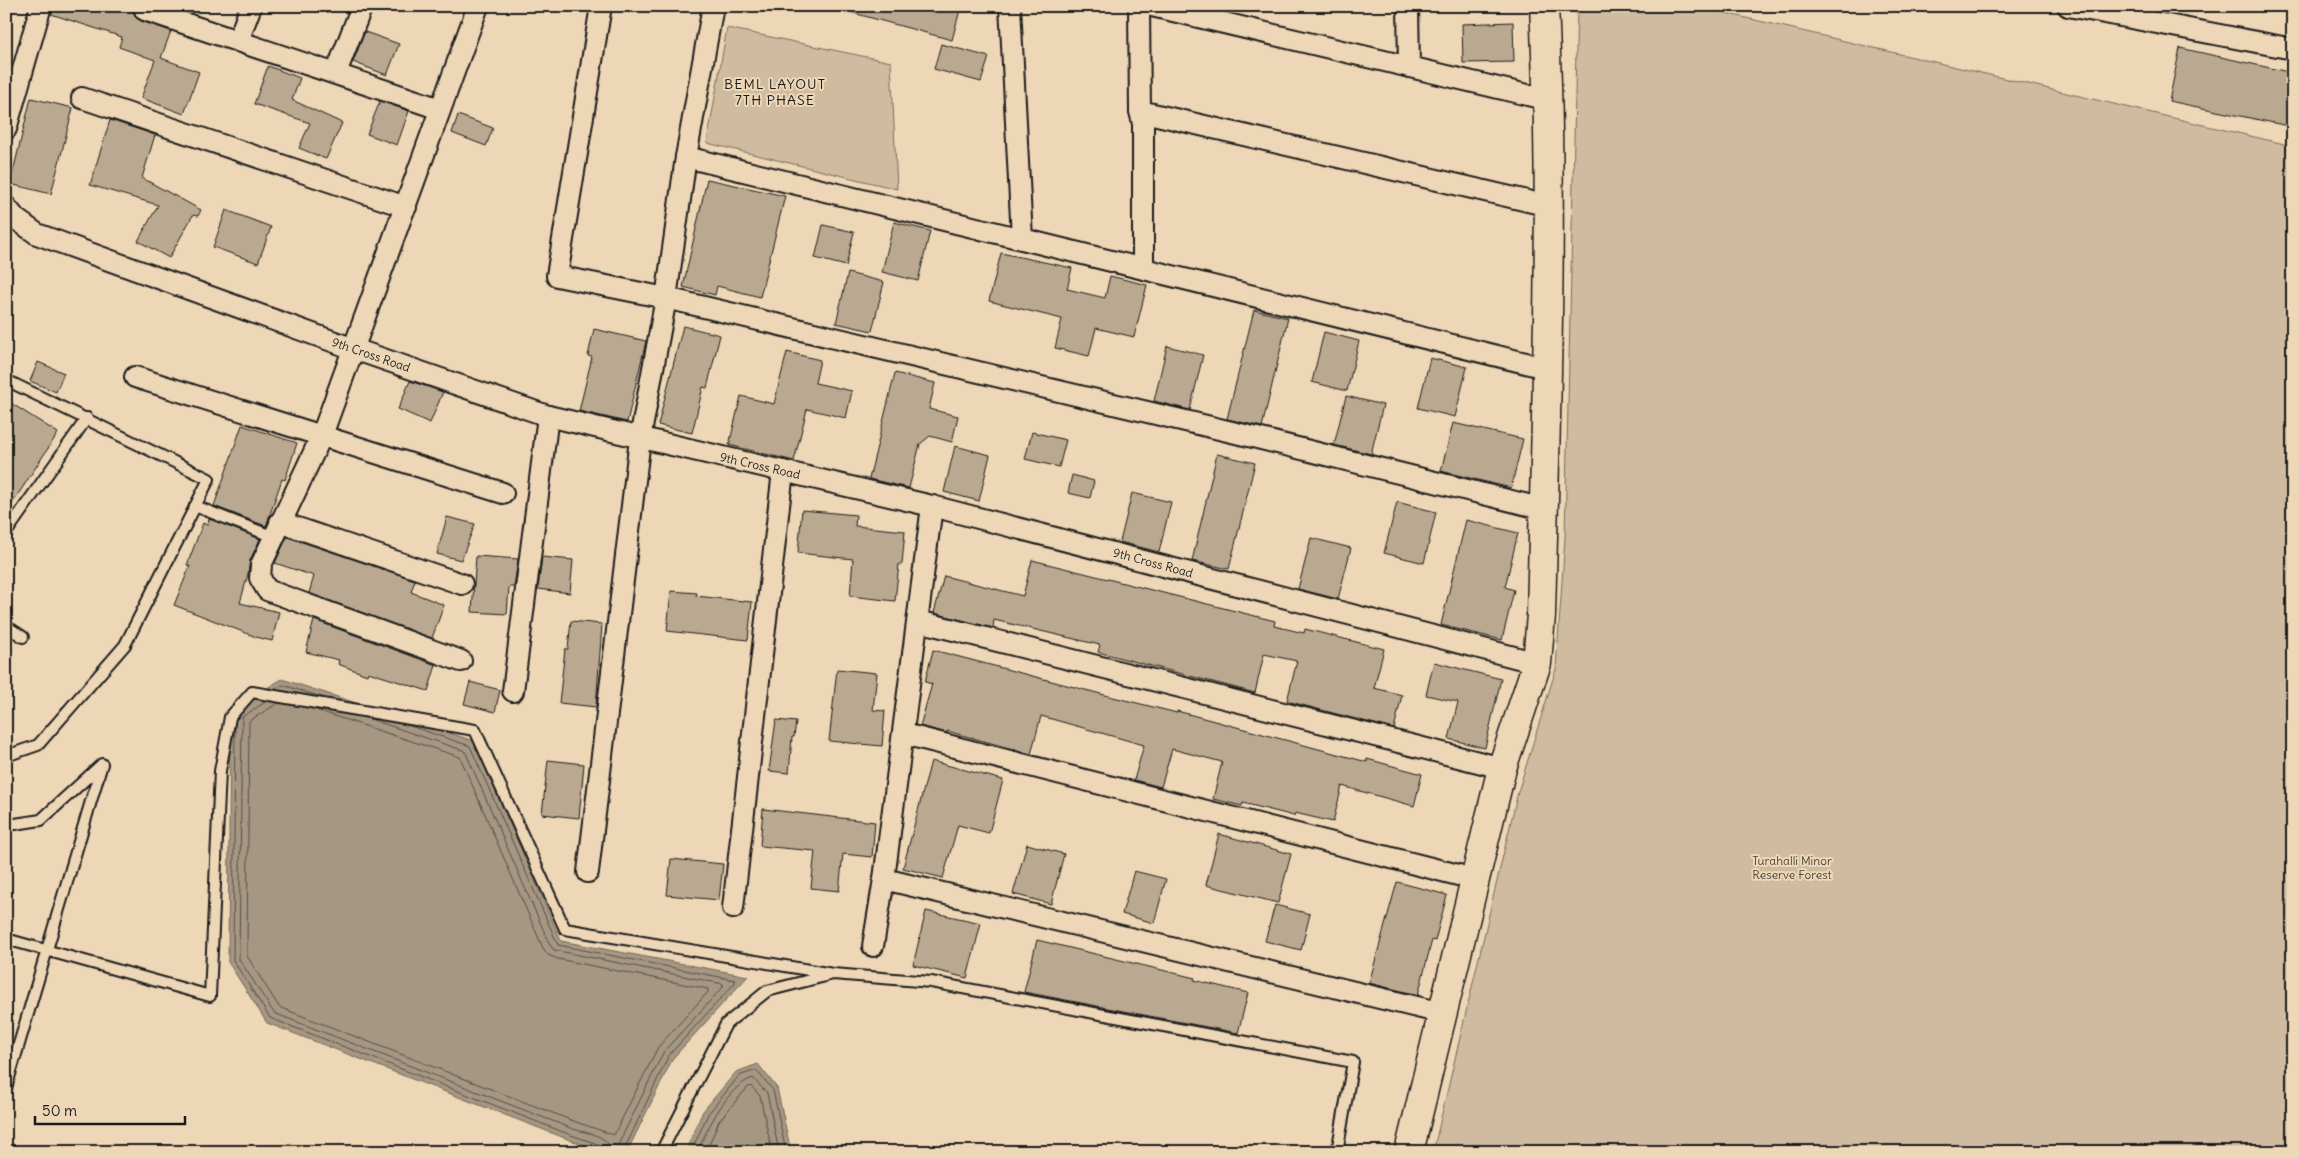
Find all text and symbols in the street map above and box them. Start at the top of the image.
district label: BEML LAYOUT 7TH PHASE [724,75,826,109]
street label: 9th Cross Road [330,334,412,375]
street label: 9th Cross Road [718,449,802,482]
street label: 9th Cross Road [1112,545,1195,580]
park label: Turahalli Minor Reserve Forest [1752,853,1832,882]
scale bar [35,1093,185,1125]
text: 50 m [42,1101,77,1120]

